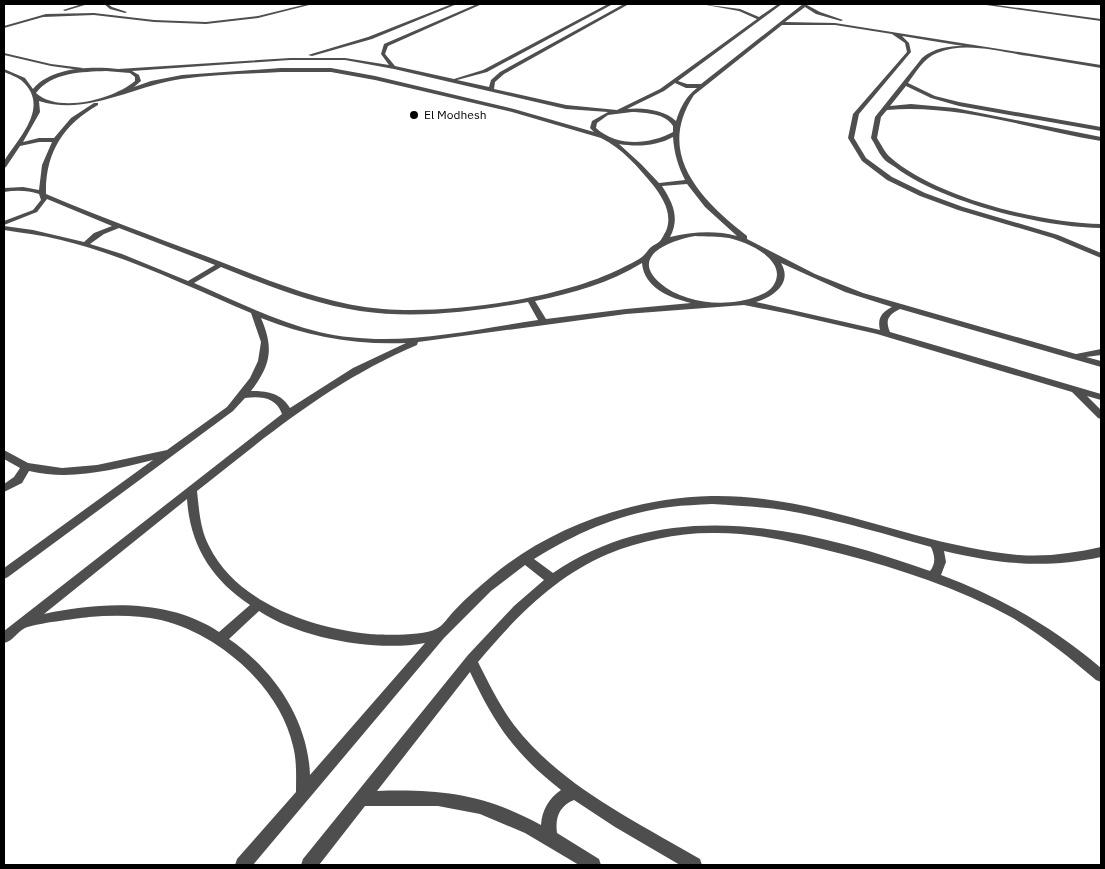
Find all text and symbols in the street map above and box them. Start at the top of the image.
place label: El Modhesh [424,107,487,122]
marker: El Modhesh [408,109,420,121]

